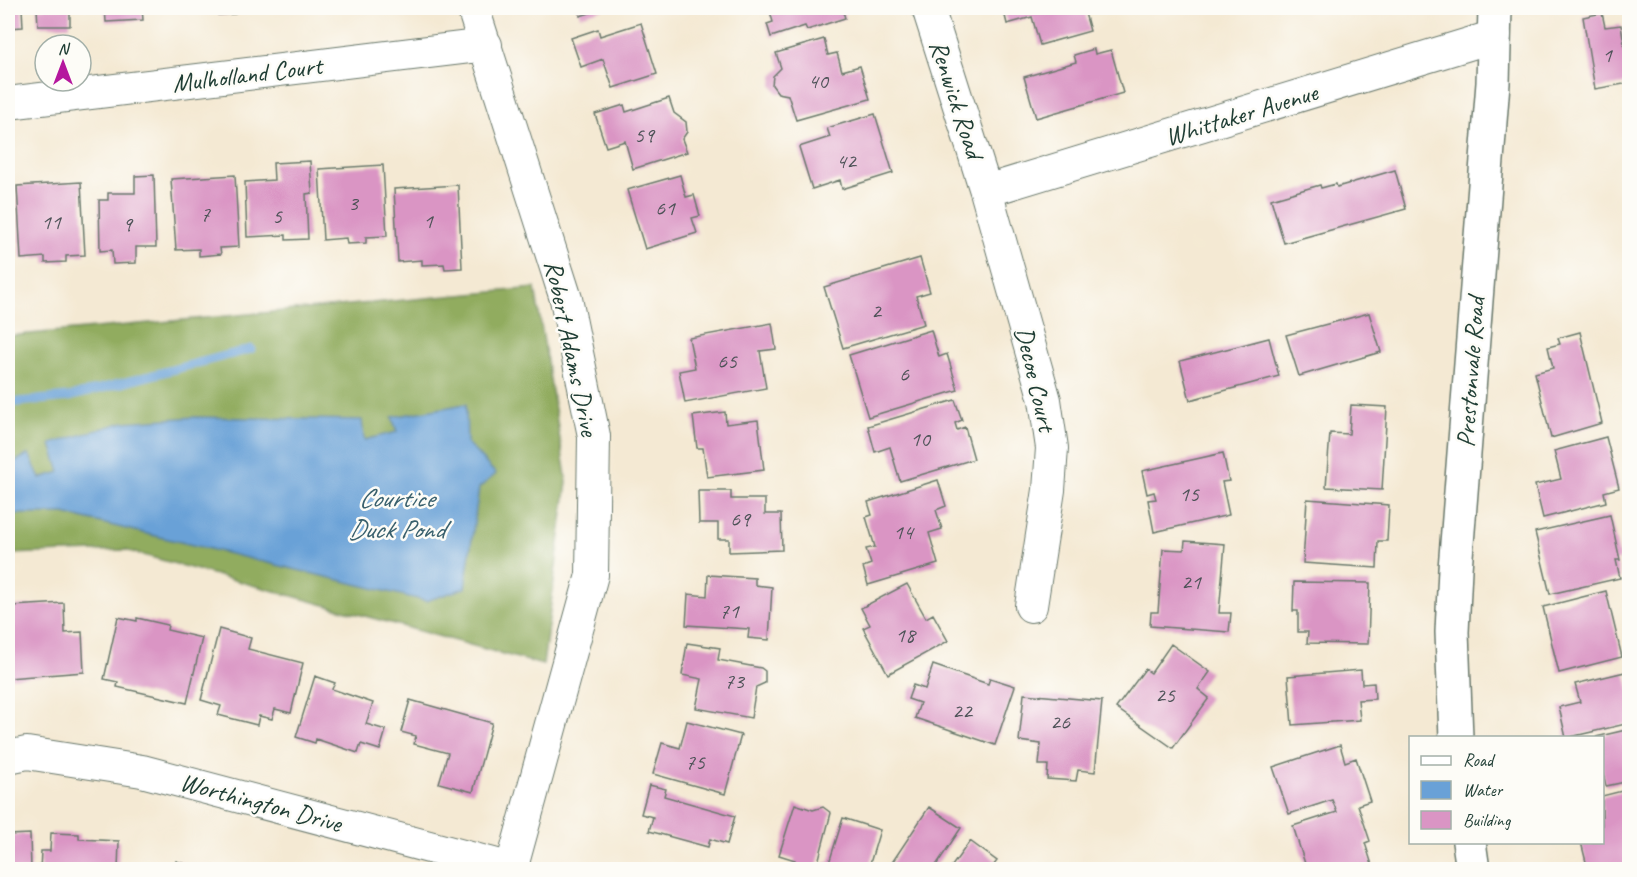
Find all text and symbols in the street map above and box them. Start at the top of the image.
north arrow [33,33,93,93]
street label: Renwick Road [922,36,992,166]
text: N [58,39,71,59]
house number: 1 [1602,41,1613,69]
street label: Mulholland Court [170,49,326,100]
house number: 40 [808,67,830,95]
street label: Whittaker Avenue [1161,75,1323,153]
house number: 59 [634,121,656,149]
house number: 42 [836,147,858,175]
house number: 3 [348,189,360,217]
house number: 61 [655,194,676,222]
house number: 7 [200,200,211,228]
house number: 5 [272,202,283,230]
house number: 1 [423,207,434,235]
house number: 11 [41,208,62,236]
house number: 9 [122,210,134,238]
street label: Robert Adams Drive [537,257,607,440]
street label: Prestonvale Road [1449,292,1492,448]
house number: 2 [871,297,883,325]
street label: Decoe Court [1007,324,1064,437]
house number: 65 [717,347,738,375]
house number: 6 [899,360,910,388]
house number: 10 [910,425,932,453]
house number: 15 [1179,480,1200,508]
water label: Courtice Duck Pond [348,481,452,546]
house number: 69 [730,505,752,533]
house number: 14 [893,518,915,546]
house number: 21 [1181,568,1202,596]
house number: 71 [719,597,740,625]
house number: 18 [895,621,917,649]
house number: 73 [724,667,746,695]
house number: 25 [1155,681,1176,709]
house number: 22 [952,697,974,725]
house number: 26 [1050,708,1071,736]
legend [1409,736,1604,844]
house number: 75 [685,748,706,776]
text: Road [1463,749,1496,771]
street label: Worthington Drive [177,765,347,840]
text: Water [1463,779,1504,801]
text: Building [1463,809,1512,831]

